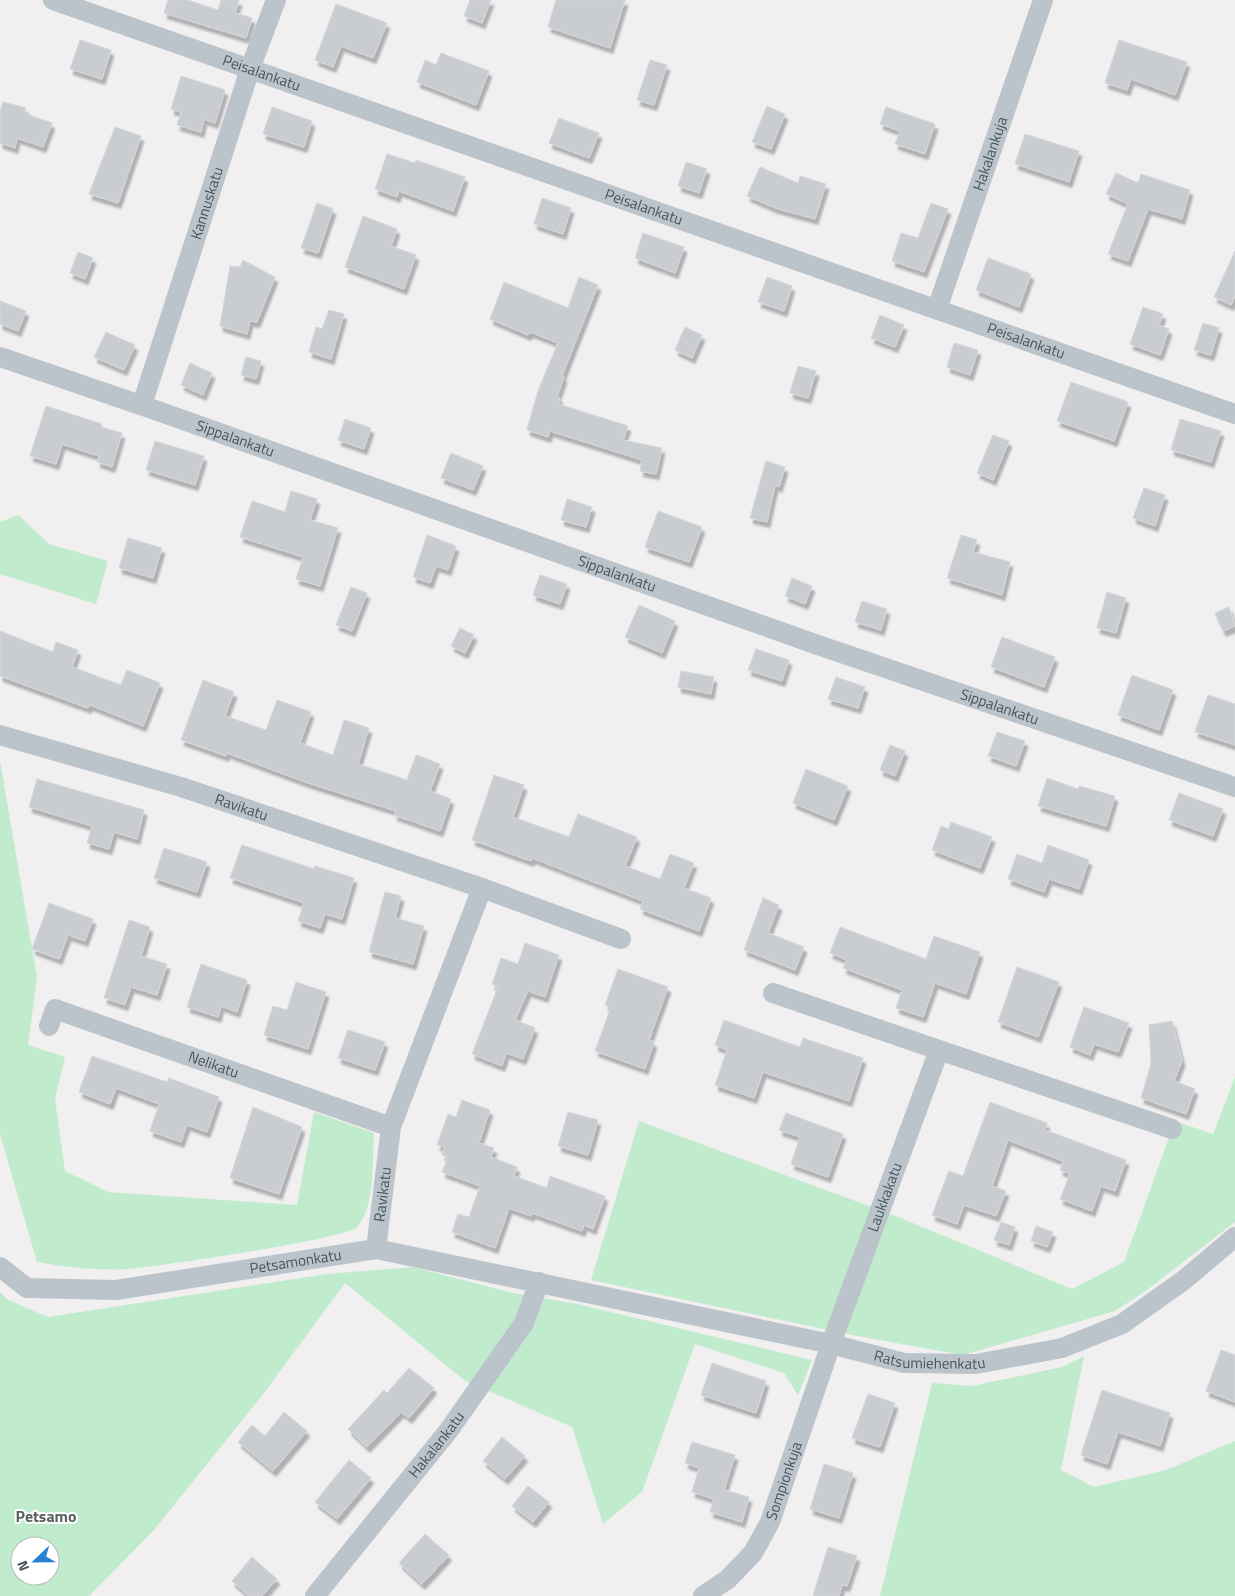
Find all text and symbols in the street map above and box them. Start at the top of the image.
street label: Peisalankatu [220,48,304,97]
street label: Hakalankuja [966,113,1013,194]
street label: Kannuskatu [184,164,229,242]
street label: Peisalankatu [602,182,686,231]
street label: Peisalankatu [984,316,1068,365]
street label: Sippalankatu [193,414,278,462]
street label: Sippalankatu [575,549,660,598]
street label: Sippalankatu [957,682,1042,730]
street label: Ravikatu [212,787,271,826]
street label: Nelikatu [185,1045,242,1084]
street label: Laukkakatu [861,1159,908,1235]
street label: Ravikatu [367,1166,397,1223]
street label: Petsamonkatu [248,1243,343,1280]
street label: Ratsumiehenkatu [872,1344,987,1375]
street label: Hakalankatu [403,1406,470,1483]
street label: Sompionkuja [759,1438,808,1523]
district label: Petsamo [15,1504,77,1528]
north arrow [10,1536,60,1586]
text: N [11,1558,34,1574]

